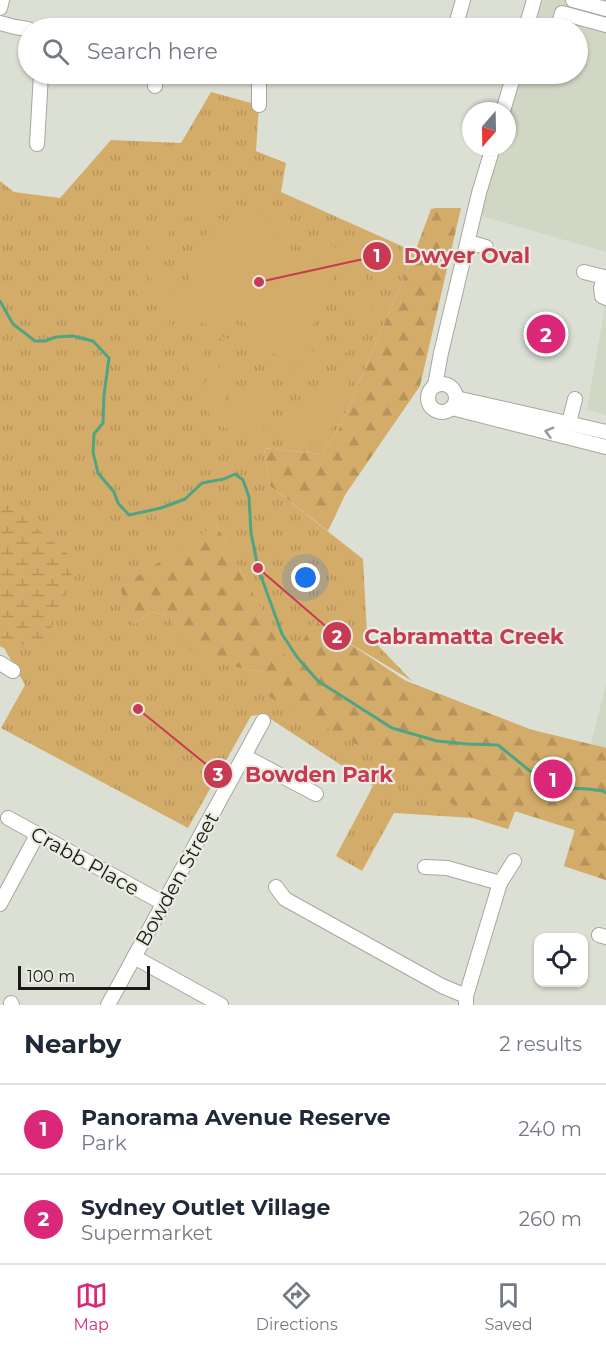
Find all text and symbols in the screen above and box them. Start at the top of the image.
search box [18,18,588,84]
icon: search [39,35,72,68]
text: Search here [87,38,218,65]
north arrow [462,102,516,156]
callout: Dwyer Oval [362,237,542,276]
text: Dwyer Oval [404,243,530,268]
text: 1 [373,245,381,267]
pin: 2 [526,312,566,356]
one-way arrow [545,427,555,439]
your location [291,563,320,592]
callout: Cabramatta Creek [322,617,576,656]
text: Cabramatta Creek [364,624,564,649]
text: 2 [332,626,343,648]
callout: Bowden Park [203,755,405,794]
pin: 1 [534,756,572,802]
text: Bowden Park [245,762,393,787]
text: 3 [212,764,224,786]
street label: Bowden Street [130,808,224,950]
street label: Crabb Place [27,821,143,901]
map controls [534,933,588,987]
button: locate [534,933,588,987]
scale bar [18,963,150,990]
text: 100 m [27,967,75,986]
text: Nearby [24,1028,121,1060]
text: 2 results [499,1032,582,1056]
text: Panorama Avenue Reserve [81,1104,391,1131]
text: 1 [40,1117,47,1141]
text: 240 m [518,1117,582,1141]
text: Park [81,1131,127,1155]
text: Sydney Outlet Village [81,1194,330,1221]
text: 2 [38,1207,49,1231]
text: 260 m [519,1207,582,1231]
text: Supermarket [81,1221,213,1245]
tab: Map [73,1279,109,1334]
tab: Directions [256,1279,338,1334]
tab: Saved [485,1279,533,1334]

